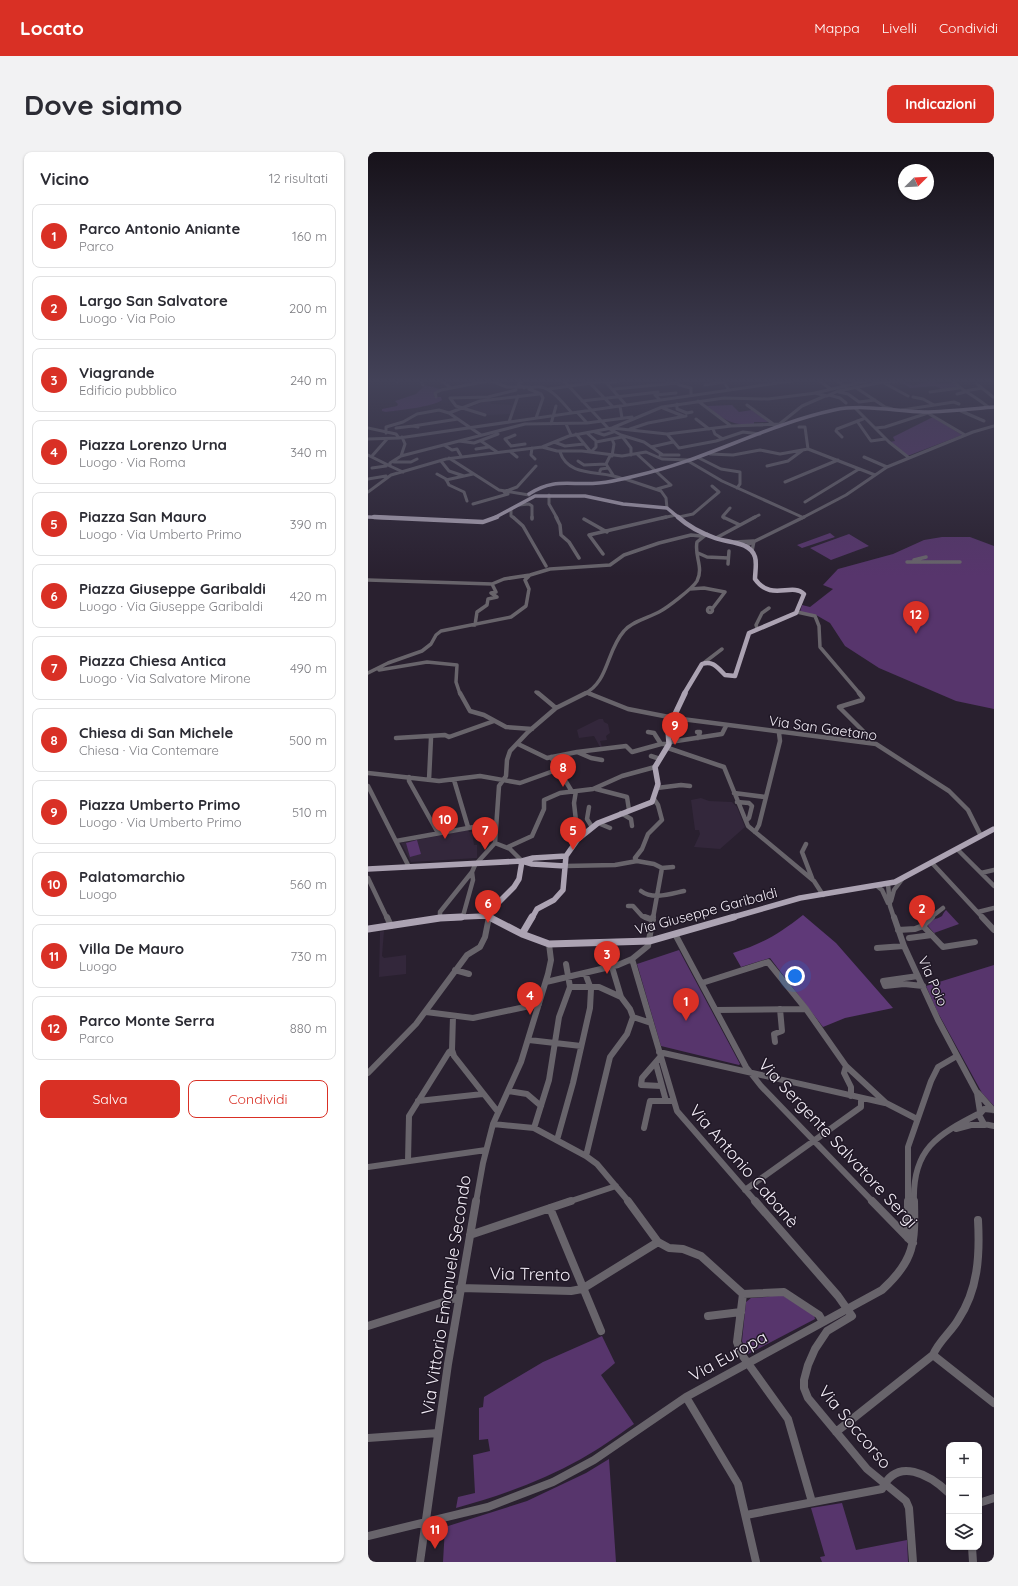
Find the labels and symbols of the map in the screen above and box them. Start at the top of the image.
north arrow [898,164,934,200]
pin: 12 [903,601,929,634]
pin: 9 [662,712,688,745]
street label: Via San Gaetano [768,712,878,744]
pin: 8 [550,754,576,787]
pin: 10 [432,806,458,839]
pin: 7 [472,817,498,850]
pin: 5 [560,817,586,850]
street label: Via Giuseppe Garibaldi [633,883,779,939]
pin: 6 [475,890,501,923]
pin: 2 [909,895,935,928]
pin: 3 [594,941,620,974]
street label: Via Poio [914,953,952,1009]
your location [785,966,805,986]
pin: 4 [517,982,543,1015]
pin: 1 [673,988,699,1021]
street label: Via Sergente Salvatore Sergi [754,1054,922,1232]
street label: Via Antonio Cabanè [685,1100,804,1232]
street label: Via Vittorio Emanuele Secondo [416,1173,475,1416]
street label: Via Trento [489,1262,571,1285]
street label: Via Europa [685,1326,770,1386]
street label: Via Soccorso [814,1381,896,1473]
pin: 11 [422,1516,448,1549]

